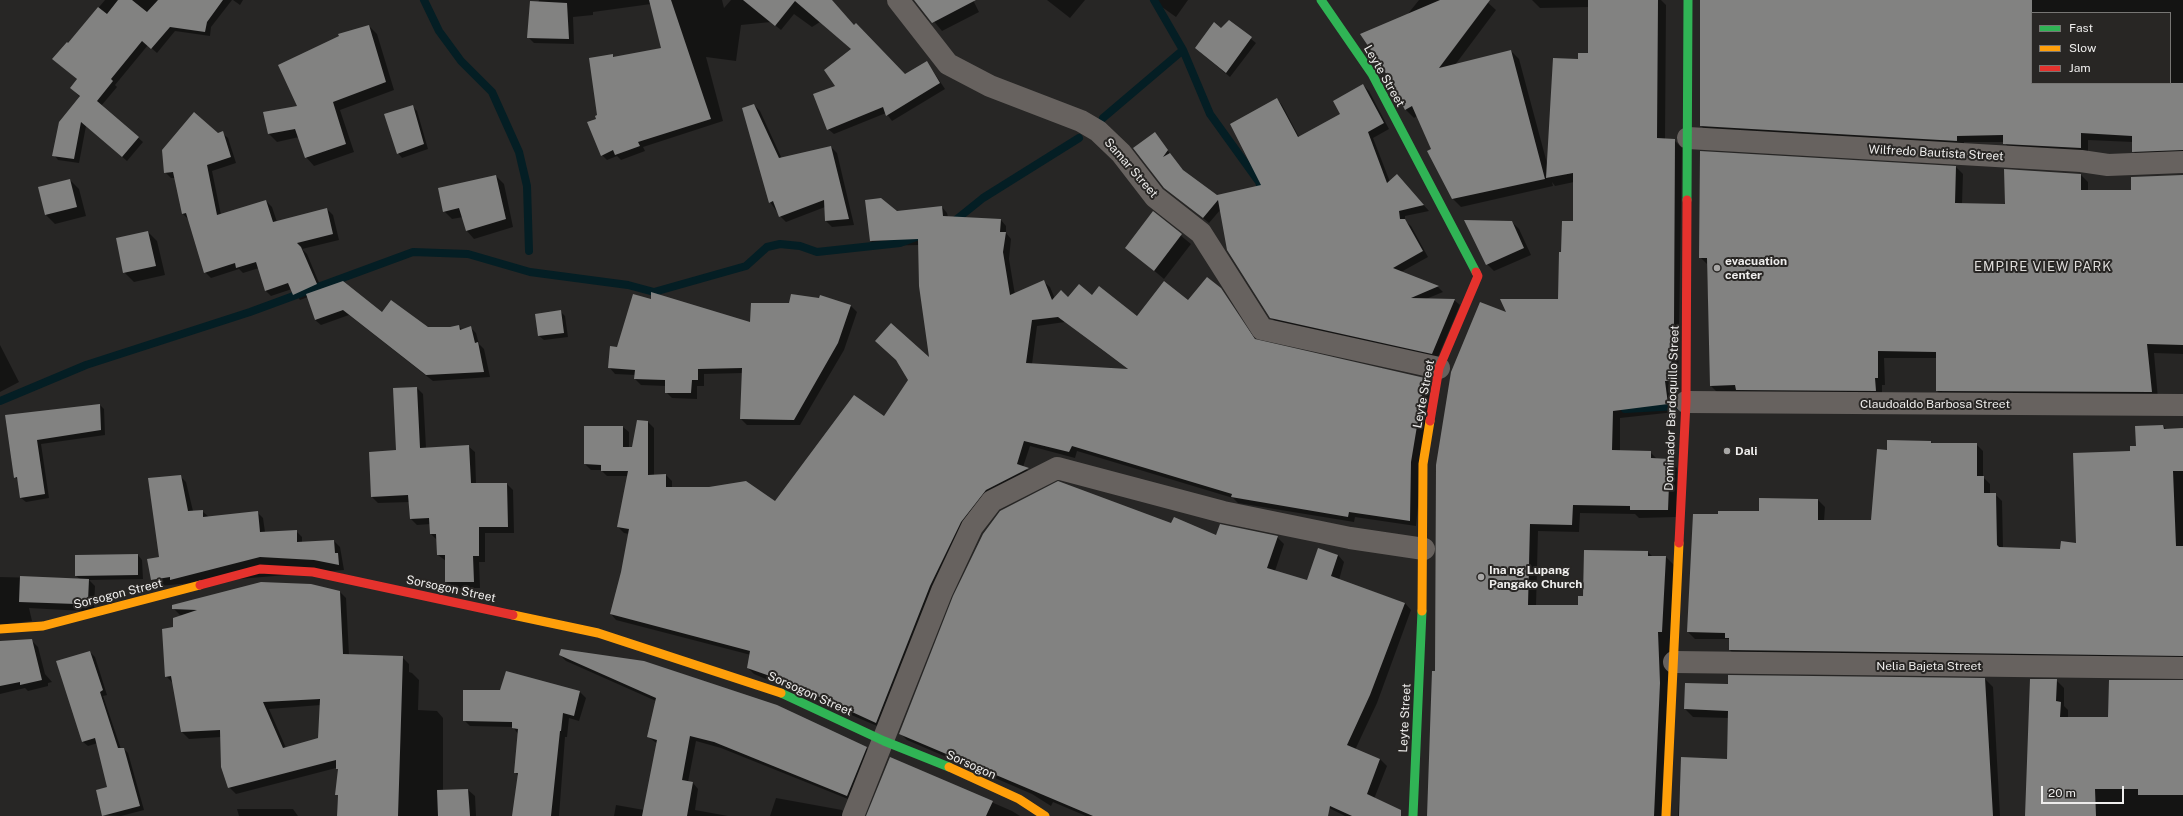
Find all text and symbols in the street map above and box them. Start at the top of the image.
legend [2031,12,2171,84]
text: Fast [2069,21,2093,35]
text: Slow [2069,41,2096,55]
street label: Leyte Street [1360,42,1408,110]
text: Jam [2069,61,2091,75]
street label: Samar Street [1101,135,1161,201]
street label: Wilfredo Bautista Street [1868,142,2004,164]
place label: evacuation center [1725,254,1787,282]
district label: EMPIRE VIEW PARK [1974,259,2112,275]
marker: evacuation center [1712,263,1722,273]
street label: Dominador Bardoquillo Street [1662,325,1682,491]
street label: Leyte Street [1410,359,1438,429]
street label: Claudoaldo Barbosa Street [1860,397,2010,411]
place label: Dali [1735,444,1758,458]
marker: Dali [1722,446,1732,456]
place label: Ina ng Lupang Pangako Church [1489,563,1582,591]
street label: Sorsogon Street [405,572,497,606]
marker: Ina ng Lupang Pangako Church [1476,572,1486,582]
street label: Sorsogon Street [72,576,164,612]
street label: Nelia Bajeta Street [1876,659,1982,673]
street label: Sorsogon Street [765,669,855,719]
street label: Leyte Street [1396,683,1414,753]
street label: Sorsogon [944,748,998,782]
scale bar [2043,778,2126,804]
text: 20 m [2048,786,2076,800]

